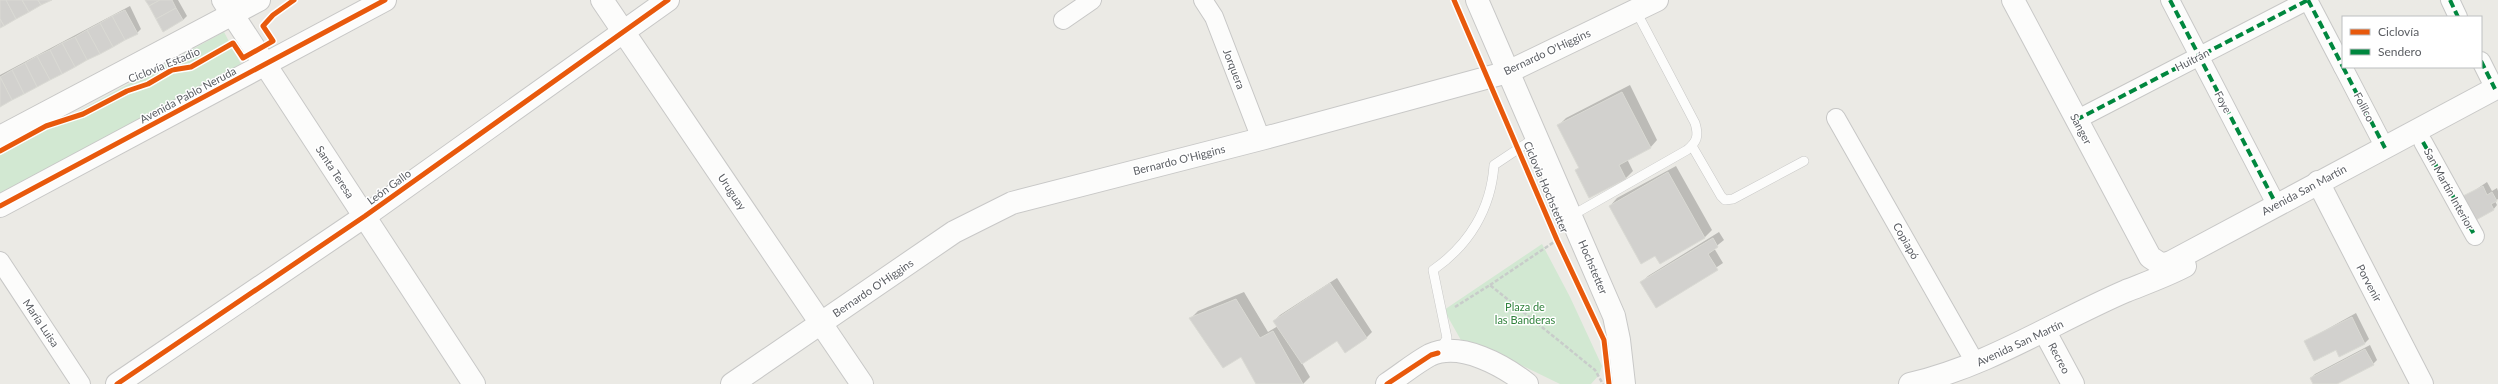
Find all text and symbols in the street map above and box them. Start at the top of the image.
legend [2342,16,2482,68]
text: Ciclovía [2378,24,2419,39]
street label: Bernardo O'Higgins [1501,26,1593,77]
street label: Ciclovía Estadio [126,44,201,85]
text: Sendero [2378,44,2422,59]
street label: Huitrán [2173,45,2211,74]
street label: Jorquera [1221,47,1248,91]
street label: Avenida Pablo Neruda [137,64,238,125]
street label: Foye [2212,88,2235,115]
street label: Folilco [2351,90,2378,124]
street label: Sanger [2068,111,2095,146]
street label: Ciclovia Hochstetter [1521,139,1572,235]
street label: Bernardo O'Higgins [1131,142,1226,177]
street label: Santa Teresa [314,143,357,200]
street label: San Martín Interior [2422,146,2477,232]
street label: Avenida San Martín [2259,162,2348,217]
street label: León Gallo [364,166,413,207]
street label: Uruguay [716,171,749,213]
street label: Copiapó [1891,220,1922,261]
street label: Hochstetter [1576,238,1611,296]
street label: Bernardo O'Higgins [830,256,916,319]
street label: Porvenir [2354,262,2385,304]
street label: María Luisa [21,296,62,349]
park label: Plaza de las Banderas [1495,300,1555,326]
street label: Avenida San Martín [1974,317,2065,368]
street label: Recreo [2046,340,2073,376]

